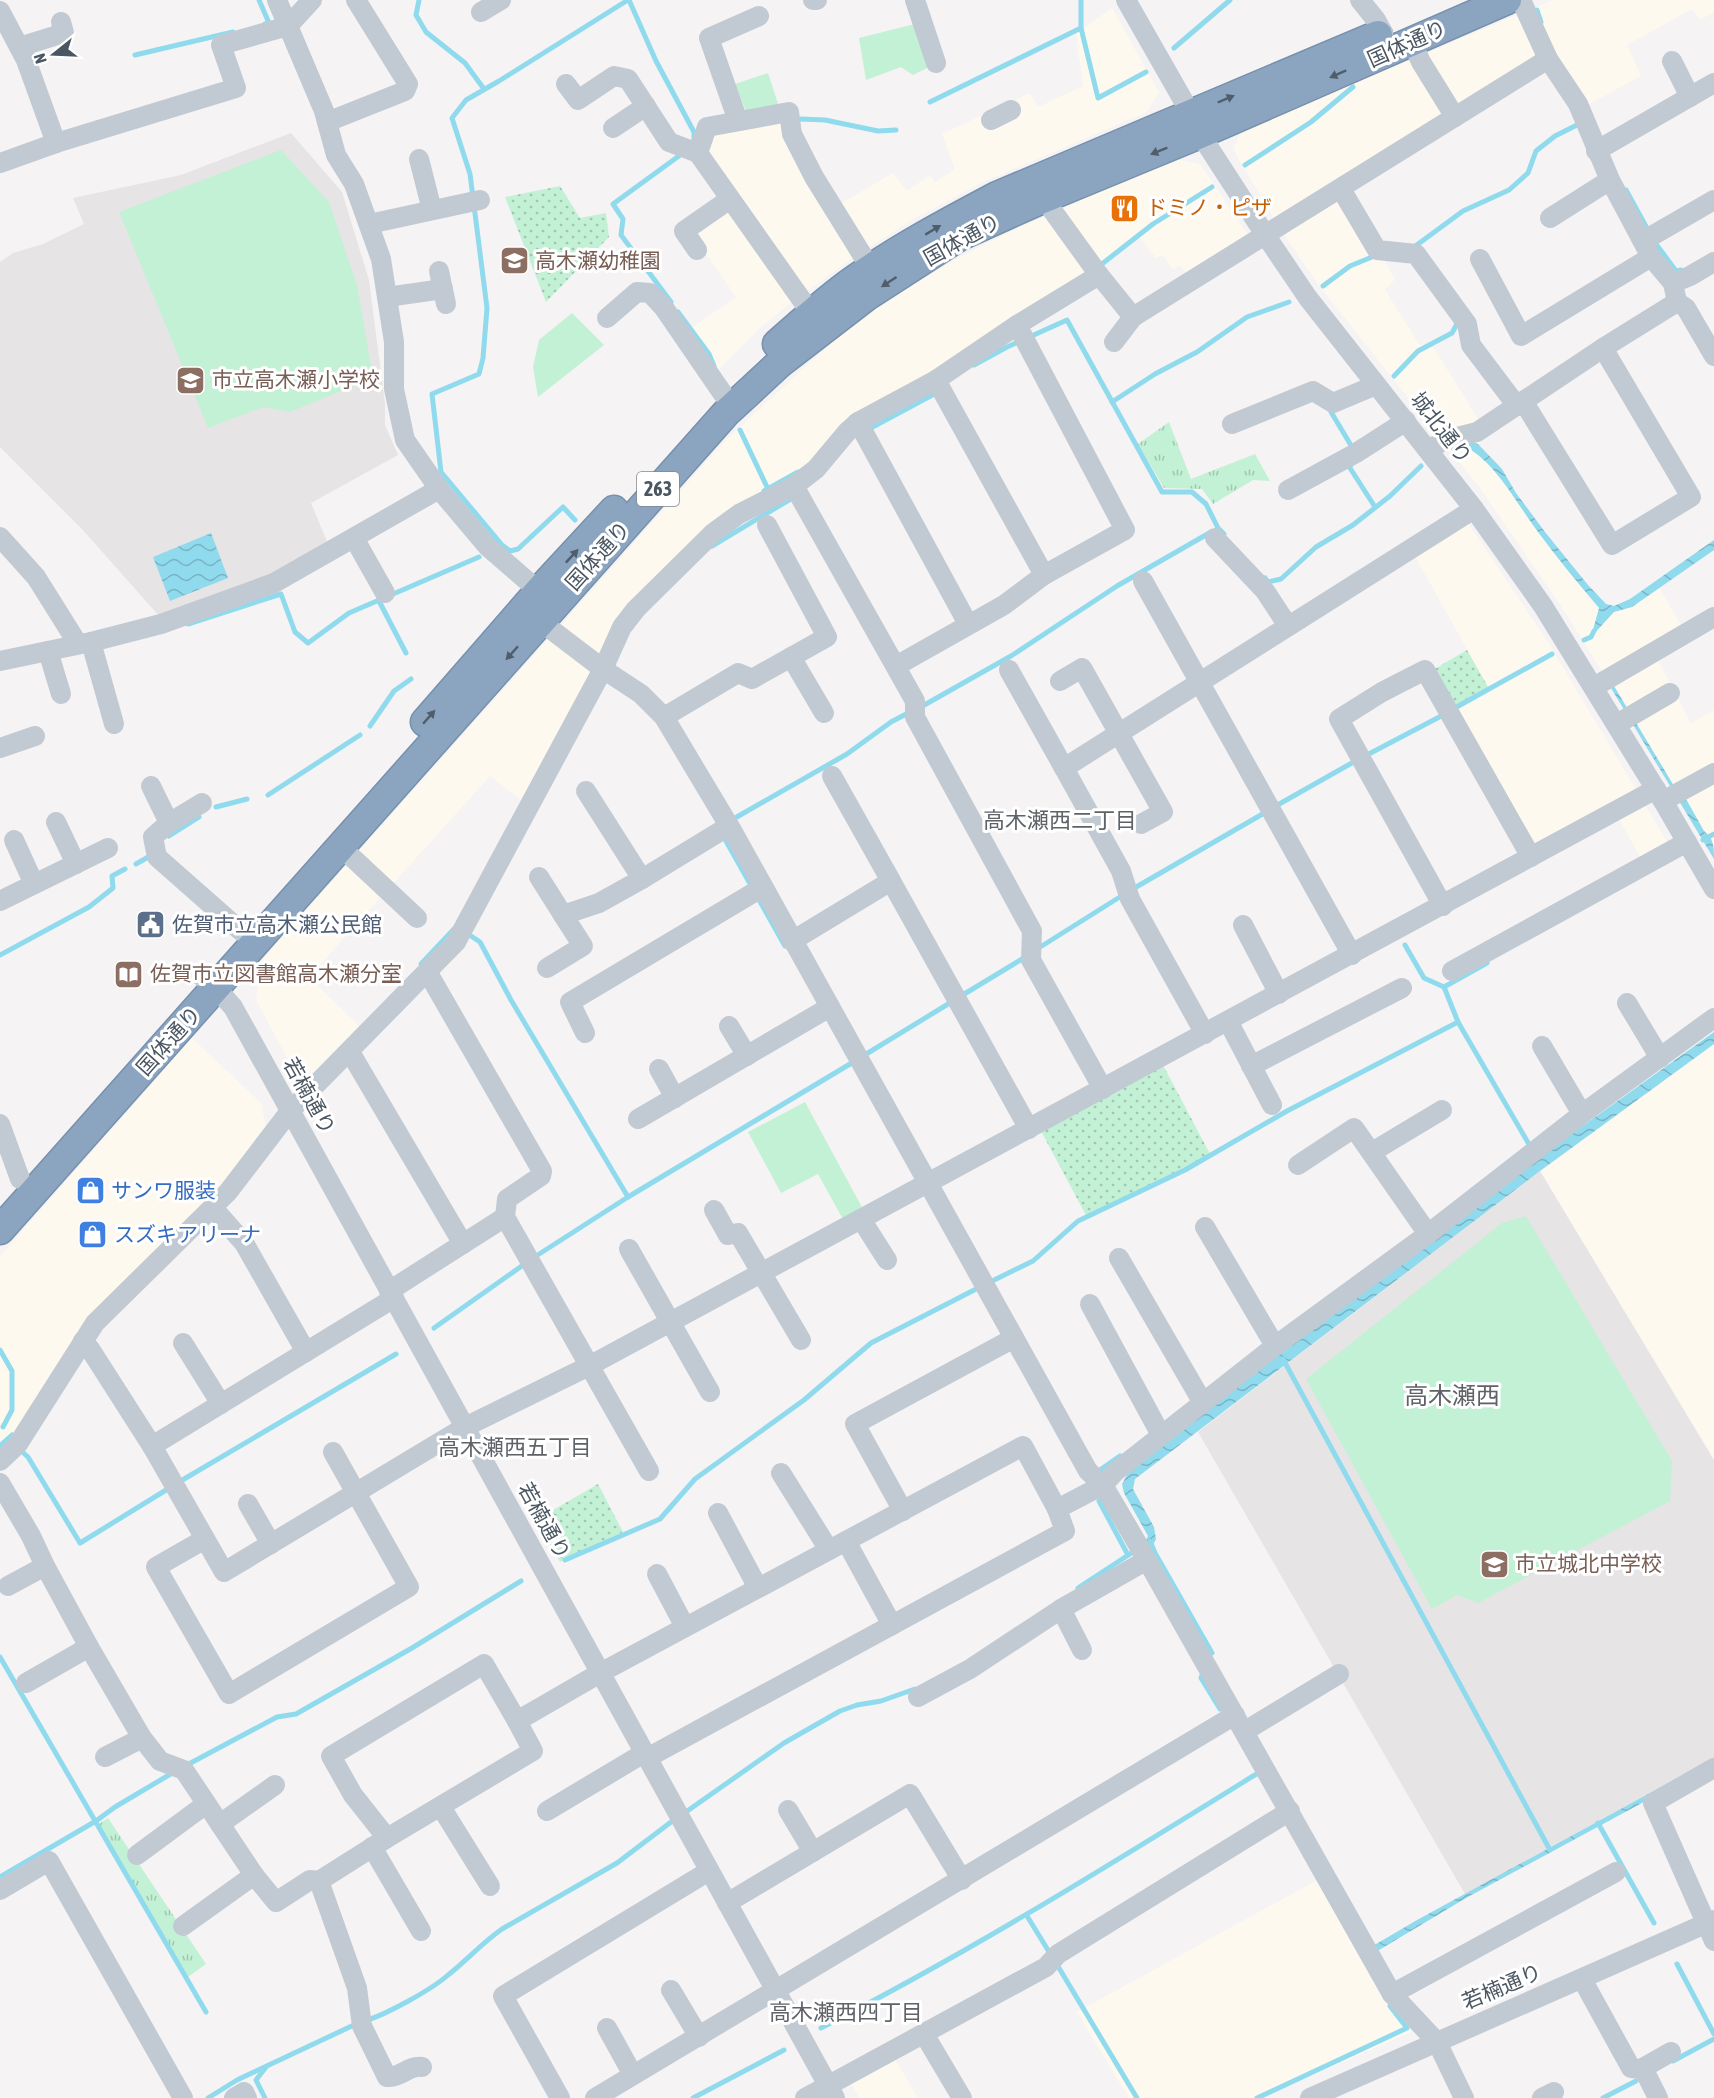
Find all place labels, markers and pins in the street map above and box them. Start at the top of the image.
restaurant icon: ドミノ・ピザ [1109,192,1141,224]
place label: ドミノ・ピザ [1146,195,1272,219]
school or university icon: 高木瀬幼稚園 [498,245,530,277]
place label: 高木瀬幼稚園 [535,248,661,272]
school or university icon: 市立高木瀬小学校 [175,364,207,396]
place label: 市立高木瀬小学校 [212,367,380,391]
public building icon: 佐賀市立高木瀬公民館 [135,909,167,941]
place label: 佐賀市立高木瀬公民館 [172,912,382,936]
library icon: 佐賀市立図書館高木瀬分室 [113,958,145,990]
place label: 佐賀市立図書館高木瀬分室 [150,961,402,985]
shop icon: サンワ服装 [74,1175,106,1207]
place label: サンワ服装 [111,1178,216,1202]
shop icon: スズキアリーナ [77,1219,109,1251]
place label: スズキアリーナ [114,1222,261,1246]
school or university icon: 市立城北中学校 [1478,1548,1510,1580]
place label: 市立城北中学校 [1515,1551,1662,1575]

